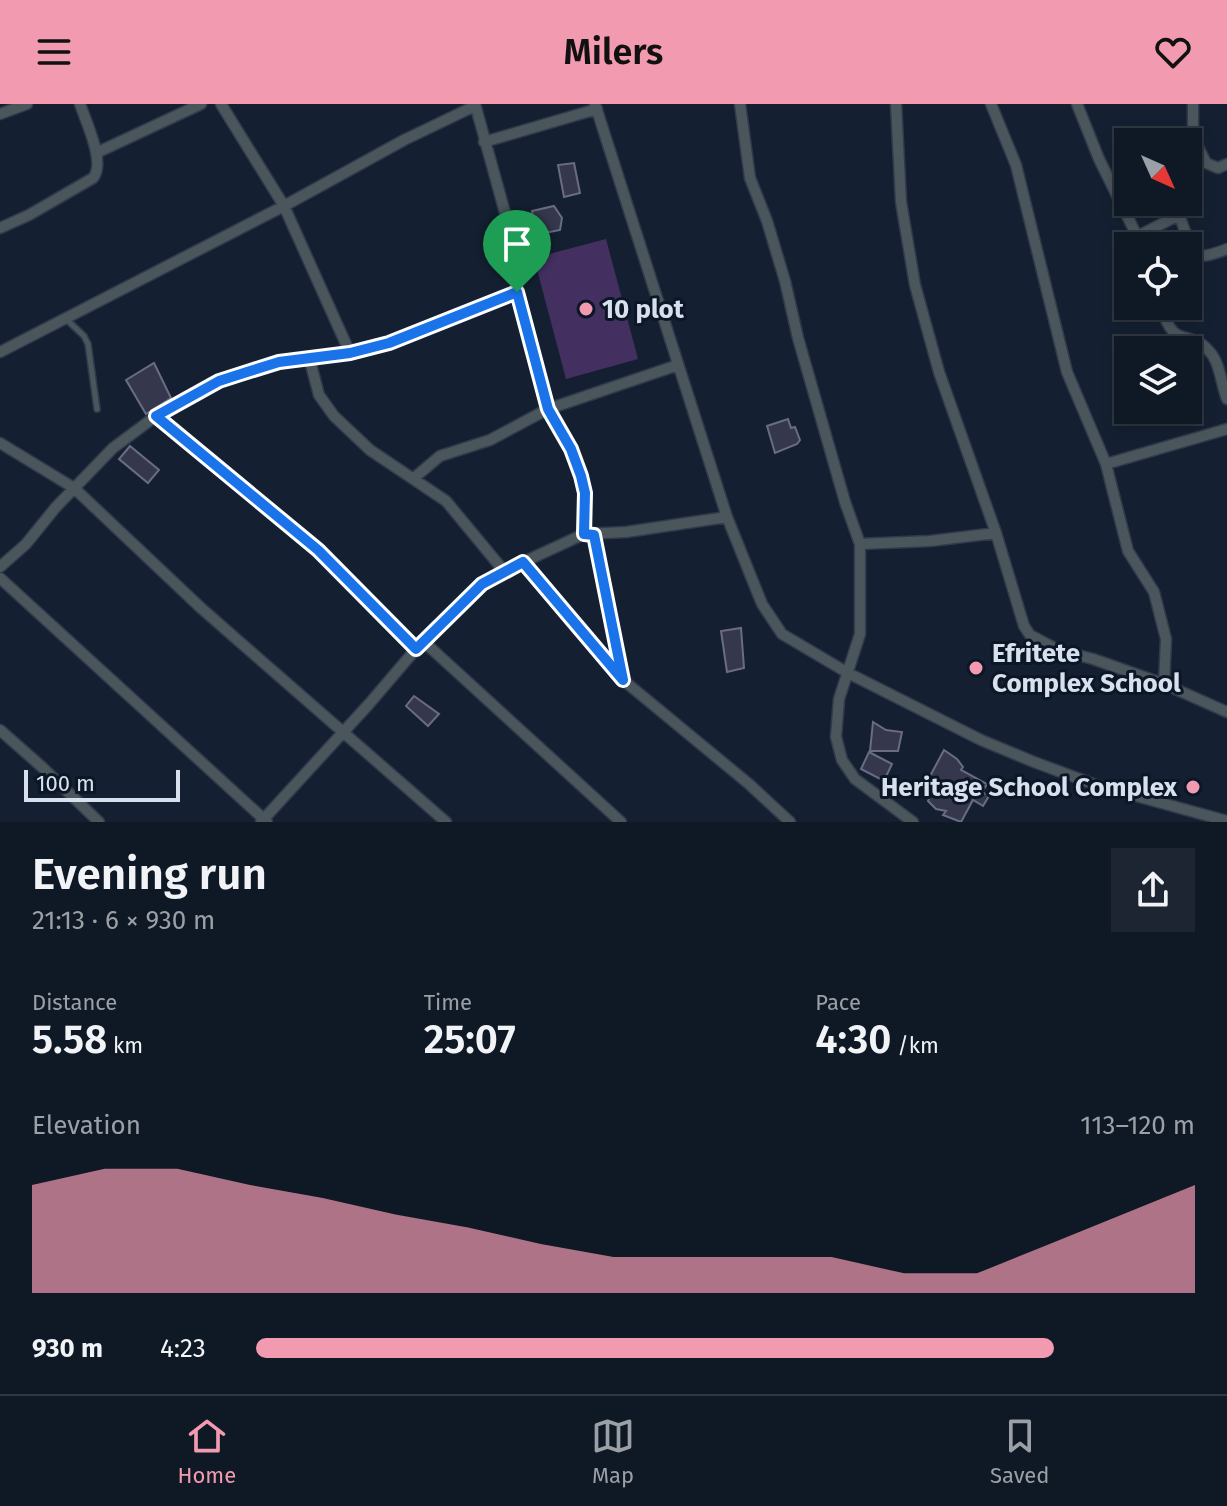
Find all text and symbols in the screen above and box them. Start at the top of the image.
icon: menu [32,30,76,74]
text: Milers [564,30,663,74]
icon: heart [1151,30,1195,74]
north arrow [1114,128,1202,216]
map controls [1114,128,1202,424]
pin [483,210,551,292]
icon: arrive [495,222,539,266]
button: locate [1114,232,1202,320]
place label: 10 plot [602,294,685,325]
marker: 10 plot [577,300,595,318]
button: layers [1114,336,1202,424]
place label: Efritete Complex School [992,638,1181,699]
marker: Efritete Complex School [967,659,985,677]
scale bar [24,766,180,802]
text: 100 m [36,770,95,797]
place label: Heritage School Complex [881,772,1178,803]
marker: Heritage School Complex [1184,778,1202,796]
text: Evening run [32,848,267,901]
button: share [1111,848,1195,932]
text: 21:13 · 6 × 930 m [32,905,215,936]
text: Distance [32,989,117,1016]
text: Time [424,989,472,1016]
text: Pace [815,989,861,1016]
text: 5.58 [32,1016,107,1064]
text: 25:07 [424,1016,516,1064]
text: 4:30 [815,1016,892,1064]
text: km [107,1032,143,1059]
text: /km [892,1032,939,1059]
text: Elevation [32,1110,141,1141]
text: 113–120 m [1080,1110,1195,1141]
text: 930 m [32,1333,103,1364]
text: 4:23 [160,1333,206,1364]
tab: Home [177,1414,236,1489]
tab: Map [591,1414,635,1489]
tab: Saved [990,1414,1050,1489]

